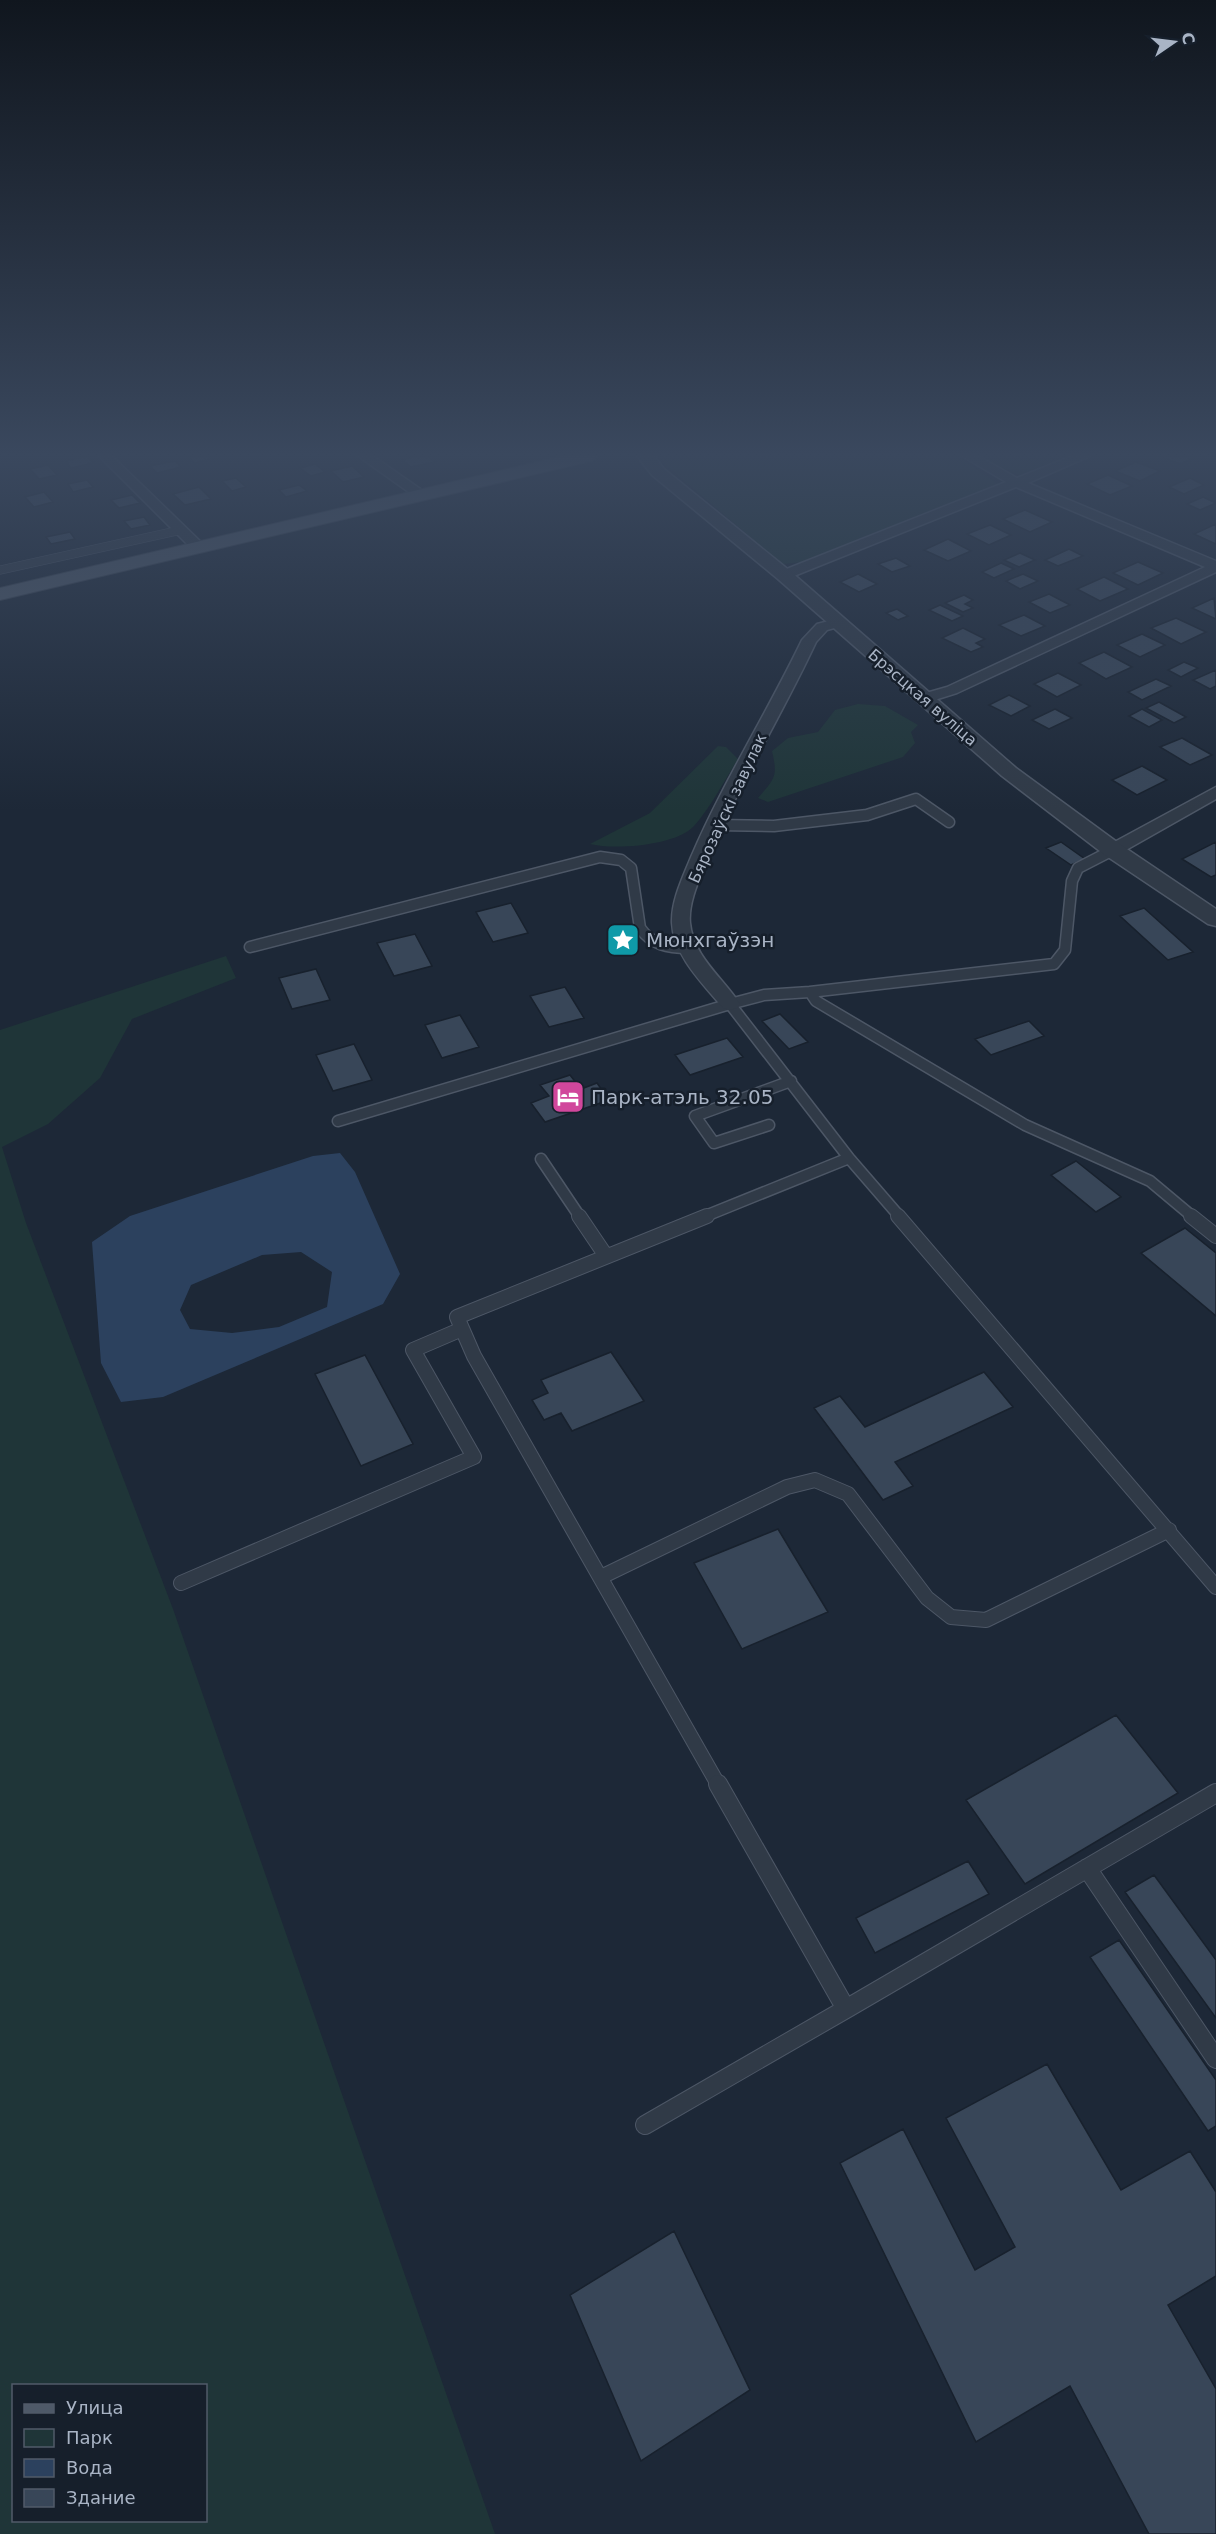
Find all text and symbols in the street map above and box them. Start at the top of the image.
north arrow [1144,12,1204,72]
text: С [1177,30,1199,46]
street label: Брэсцкая вуліца [864,645,981,750]
street label: Бярозаўскі завулак [684,730,771,886]
place icon: Мюнхгаўзэн [605,922,641,958]
place label: Мюнхгаўзэн [646,928,774,952]
hotel icon: Парк-атэль 32.05 [550,1079,586,1115]
place label: Парк-атэль 32.05 [591,1085,773,1109]
legend [12,2384,207,2522]
text: Улица [66,2397,123,2418]
text: Парк [66,2427,113,2448]
text: Вода [66,2457,113,2478]
text: Здание [66,2487,136,2508]

